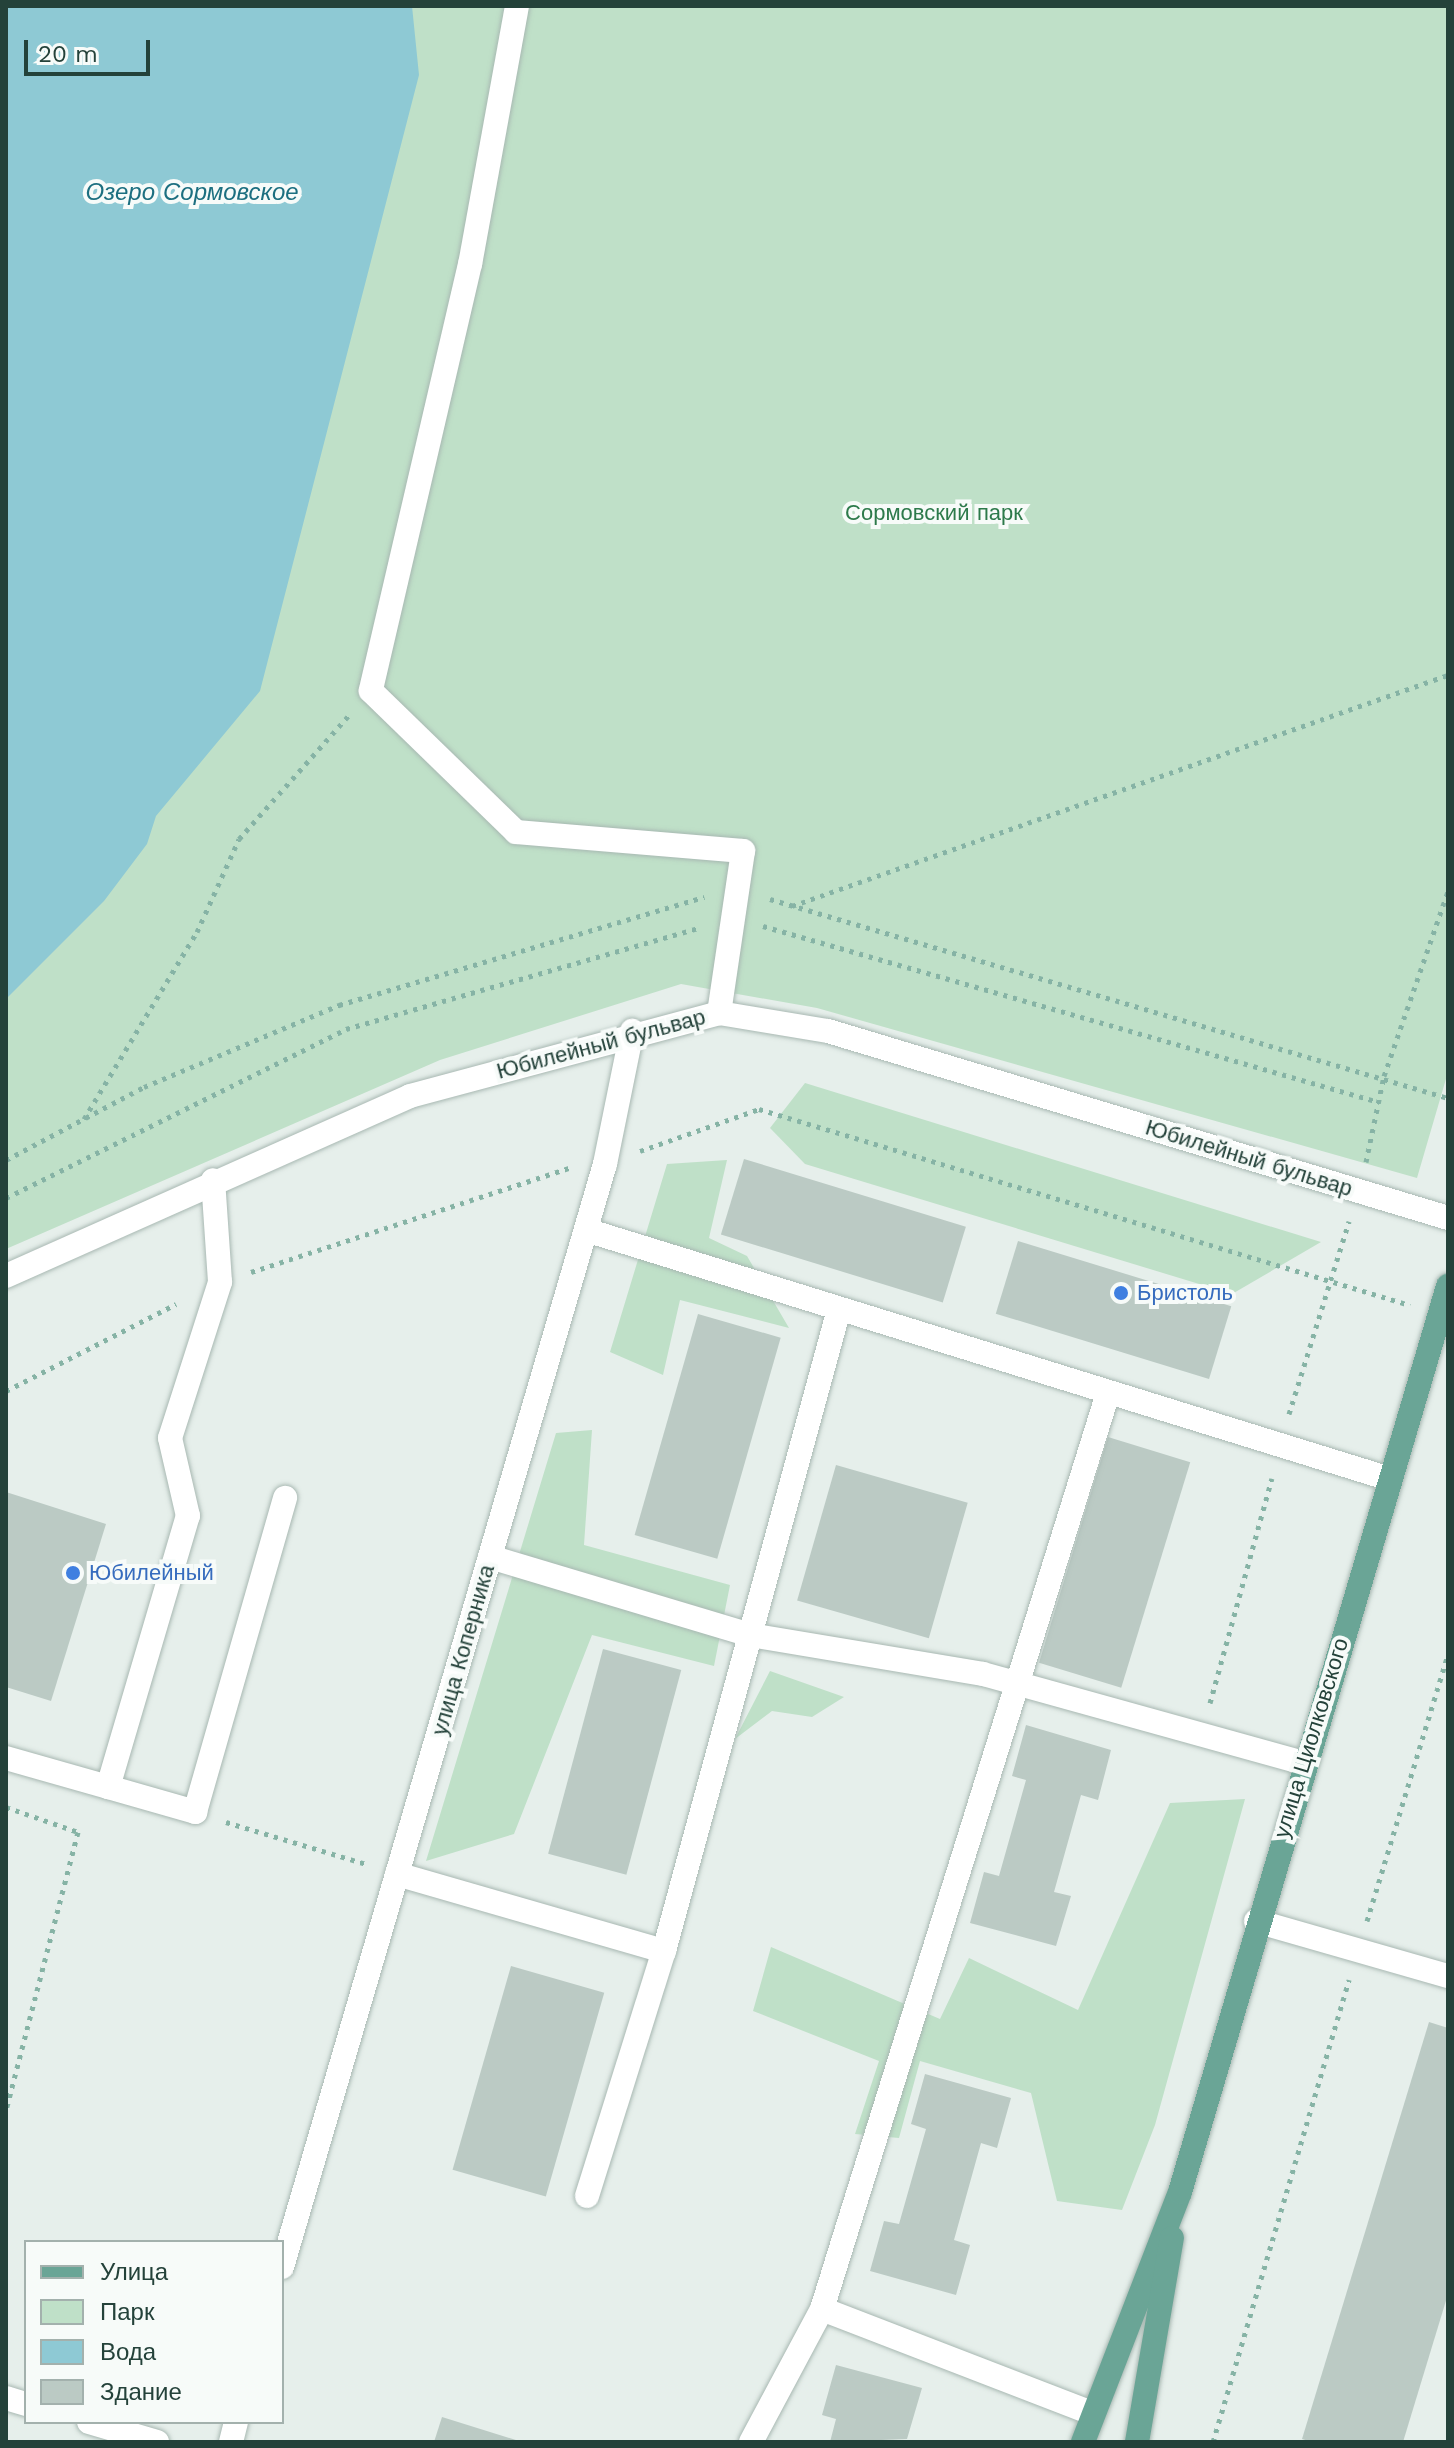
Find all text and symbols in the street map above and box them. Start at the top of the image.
scale bar [28,24,154,74]
text: 20 m [38,40,98,68]
water label: Озеро Сормовское [85,179,299,207]
park label: Сормовский парк [845,500,1023,526]
street label: Юбилейный бульвар [494,1003,708,1085]
street label: Юбилейный бульвар [1142,1114,1356,1202]
place label: Бристоль [1137,1280,1233,1306]
marker: Бристоль [1112,1284,1130,1302]
place label: Юбилейный [89,1560,214,1586]
street label: улица Коперника [426,1562,500,1738]
marker: Юбилейный [64,1564,82,1582]
street label: улица Циолковского [1268,1635,1354,1841]
legend [24,2240,284,2424]
text: Улица [100,2258,168,2286]
text: Парк [100,2298,154,2326]
text: Вода [100,2338,156,2366]
text: Здание [100,2378,182,2406]

